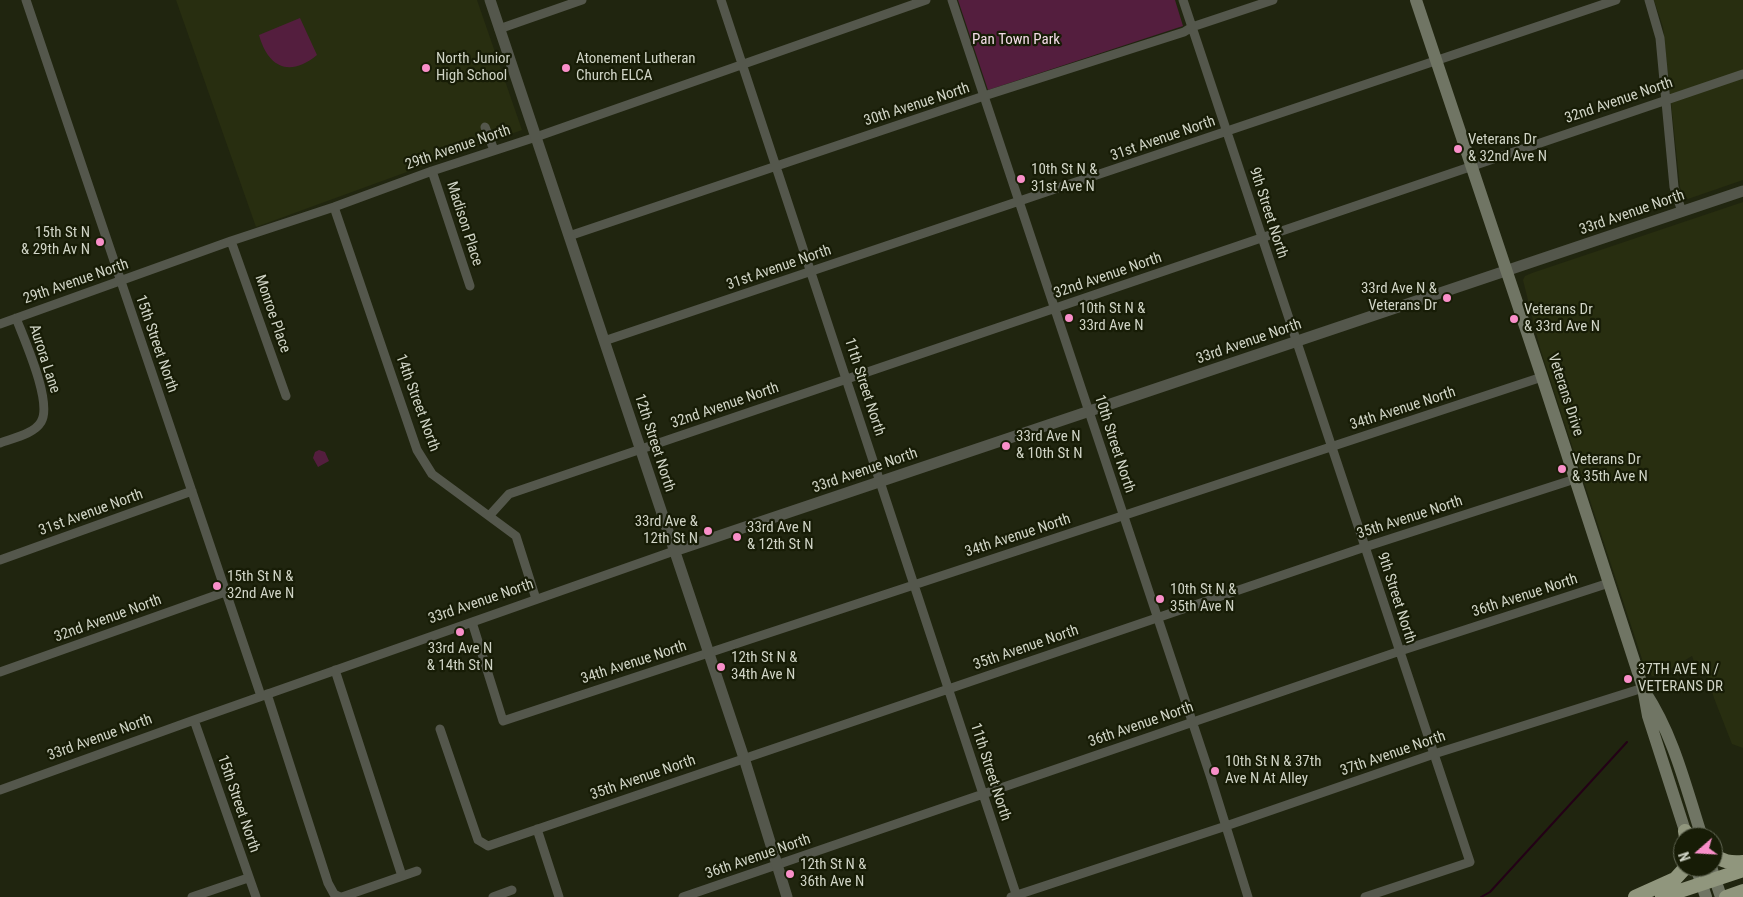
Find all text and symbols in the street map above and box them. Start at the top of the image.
park label: Pan Town Park [972,31,1060,49]
place label: North Junior High School [436,50,510,85]
place label: Atonement Lutheran Church ELCA [576,50,696,85]
marker: North Junior High School [420,62,432,74]
marker: Atonement Lutheran Church ELCA [560,62,572,74]
street label: 32nd Avenue North [1563,74,1675,128]
street label: 30th Avenue North [862,79,972,131]
street label: 31st Avenue North [1108,113,1218,165]
street label: 29th Avenue North [403,122,513,174]
place label: Veterans Dr & 32nd Ave N [1468,131,1547,166]
marker: Veterans Dr & 32nd Ave N [1452,143,1464,155]
place label: 10th St N & 31st Ave N [1031,161,1097,196]
street label: 9th Street North [1245,165,1291,261]
marker: 10th St N & 31st Ave N [1015,173,1027,185]
street label: Madison Place [442,180,486,268]
street label: 33rd Avenue North [1577,187,1687,239]
place label: 15th St N & 29th Av N [21,224,90,259]
marker: 15th St N & 29th Av N [94,236,106,248]
street label: 31st Avenue North [724,242,834,294]
street label: 32nd Avenue North [1052,249,1164,303]
street label: 29th Avenue North [21,256,131,308]
street label: Monroe Place [250,273,294,355]
place label: 33rd Ave N & Veterans Dr [1361,280,1437,315]
marker: 33rd Ave N & Veterans Dr [1441,292,1453,304]
street label: 15th Street North [131,293,181,395]
place label: 10th St N & 33rd Ave N [1079,300,1145,335]
place label: Veterans Dr & 33rd Ave N [1524,301,1600,336]
marker: 10th St N & 33rd Ave N [1063,312,1075,324]
marker: Veterans Dr & 33rd Ave N [1508,313,1520,325]
street label: 33rd Avenue North [1194,316,1304,368]
street label: Aurora Lane [24,322,64,396]
street label: 11th Street North [840,336,888,438]
street label: 14th Street North [391,352,443,454]
street label: Veterans Drive [1543,352,1587,438]
street label: 32nd Avenue North [669,379,781,433]
street label: 34th Avenue North [1348,383,1458,435]
street label: 12th Street North [630,392,678,494]
street label: 10th Street North [1090,393,1138,495]
place label: 33rd Ave N & 10th St N [1016,428,1082,463]
marker: 33rd Ave N & 10th St N [1000,440,1012,452]
street label: 33rd Avenue North [810,445,920,497]
place label: Veterans Dr & 35th Ave N [1572,451,1648,486]
marker: Veterans Dr & 35th Ave N [1556,463,1568,475]
street label: 31st Avenue North [36,486,146,540]
street label: 35th Avenue North [1355,492,1465,544]
street label: 34th Avenue North [963,510,1073,562]
place label: 33rd Ave & 12th St N [635,513,698,548]
place label: 33rd Ave N & 12th St N [747,519,813,554]
marker: 33rd Ave & 12th St N [702,525,714,537]
marker: 33rd Ave N & 12th St N [731,531,743,543]
street label: 9th Street North [1373,550,1419,646]
place label: 15th St N & 32nd Ave N [227,568,294,603]
street label: 36th Avenue North [1470,570,1580,622]
street label: 33rd Avenue North [426,576,536,628]
marker: 15th St N & 32nd Ave N [211,580,223,592]
place label: 10th St N & 35th Ave N [1170,581,1236,616]
street label: 32nd Avenue North [52,591,164,647]
marker: 10th St N & 35th Ave N [1154,593,1166,605]
street label: 35th Avenue North [971,622,1081,674]
marker: 33rd Ave N & 14th St N [454,626,466,638]
street label: 34th Avenue North [579,637,689,689]
place label: 33rd Ave N & 14th St N [427,640,493,675]
place label: 12th St N & 34th Ave N [731,649,797,684]
marker: 12th St N & 34th Ave N [715,661,727,673]
place label: 37TH AVE N / VETERANS DR [1638,661,1723,696]
marker: 37TH AVE N / VETERANS DR [1622,673,1634,685]
street label: 36th Avenue North [1086,699,1196,751]
street label: 33rd Avenue North [45,711,155,765]
street label: 11th Street North [966,721,1014,823]
street label: 37th Avenue North [1338,728,1448,780]
street label: 35th Avenue North [588,752,698,804]
street label: 15th Street North [213,753,263,855]
place label: 10th St N & 37th Ave N At Alley [1225,753,1321,788]
marker: 10th St N & 37th Ave N At Alley [1209,765,1221,777]
north arrow [1673,827,1723,877]
street label: 36th Avenue North [703,831,813,883]
text: N [1676,850,1694,863]
place label: 12th St N & 36th Ave N [800,856,866,891]
marker: 12th St N & 36th Ave N [784,868,796,880]

